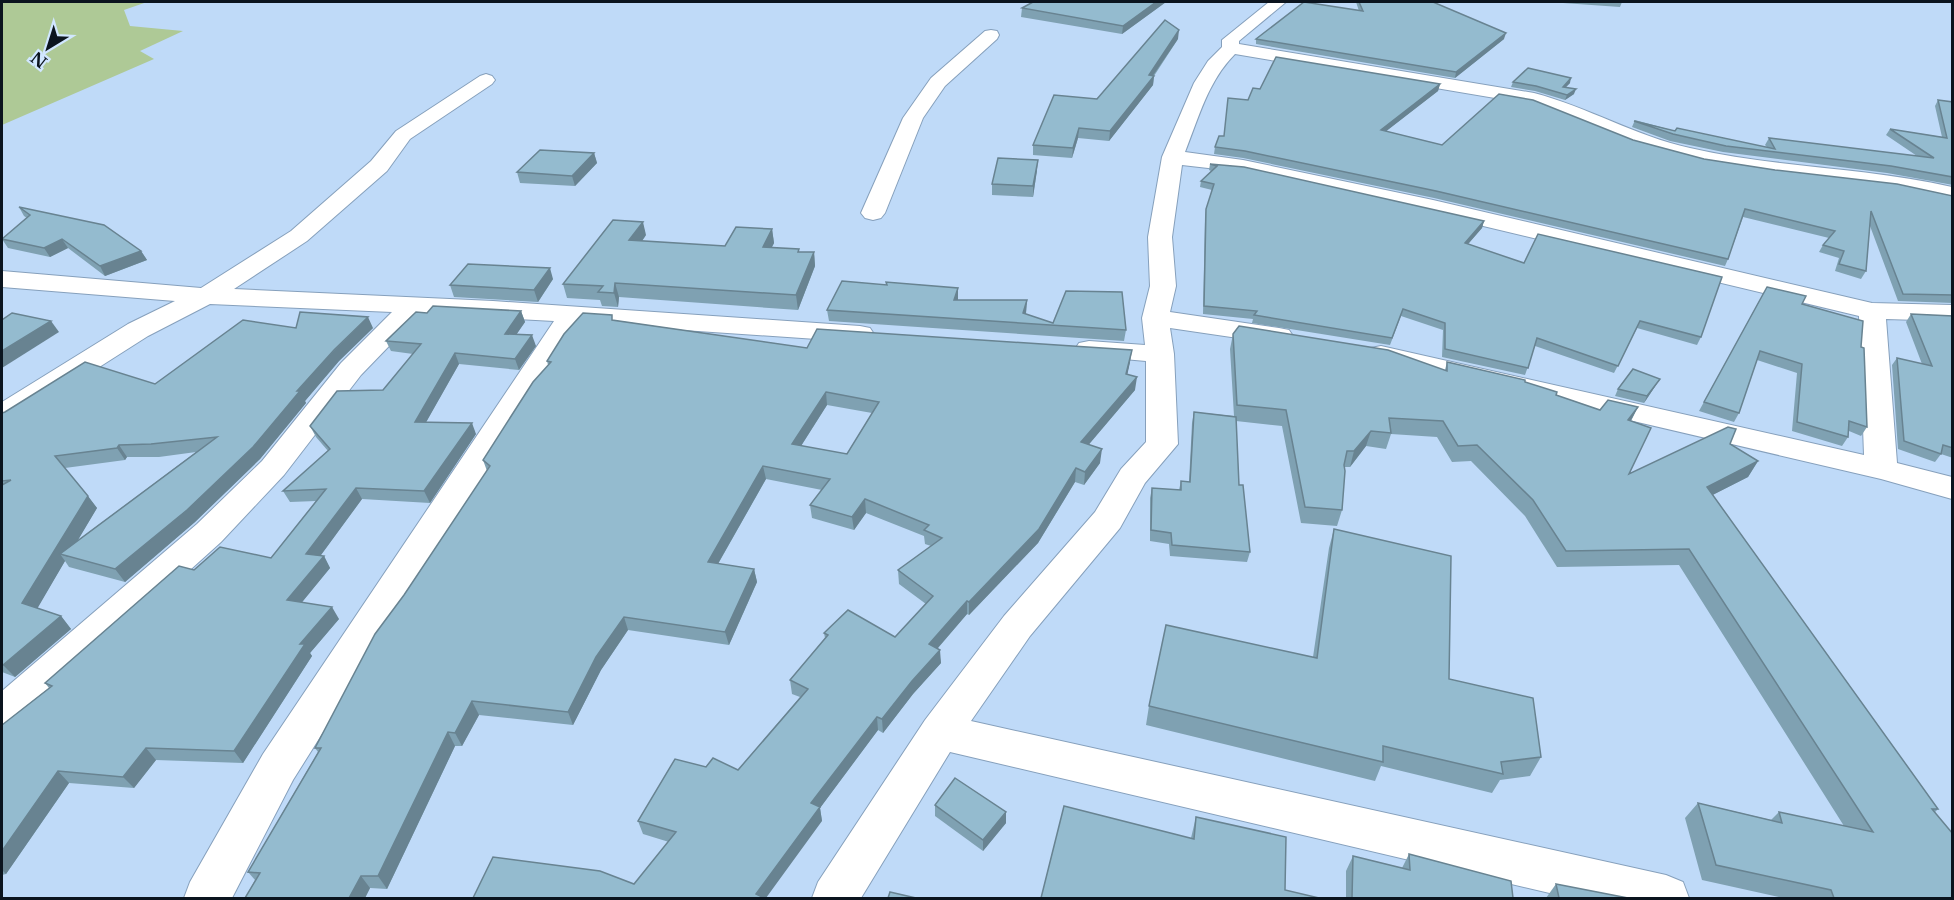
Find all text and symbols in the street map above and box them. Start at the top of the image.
north arrow [18,18,78,78]
text: N [27,47,51,72]

